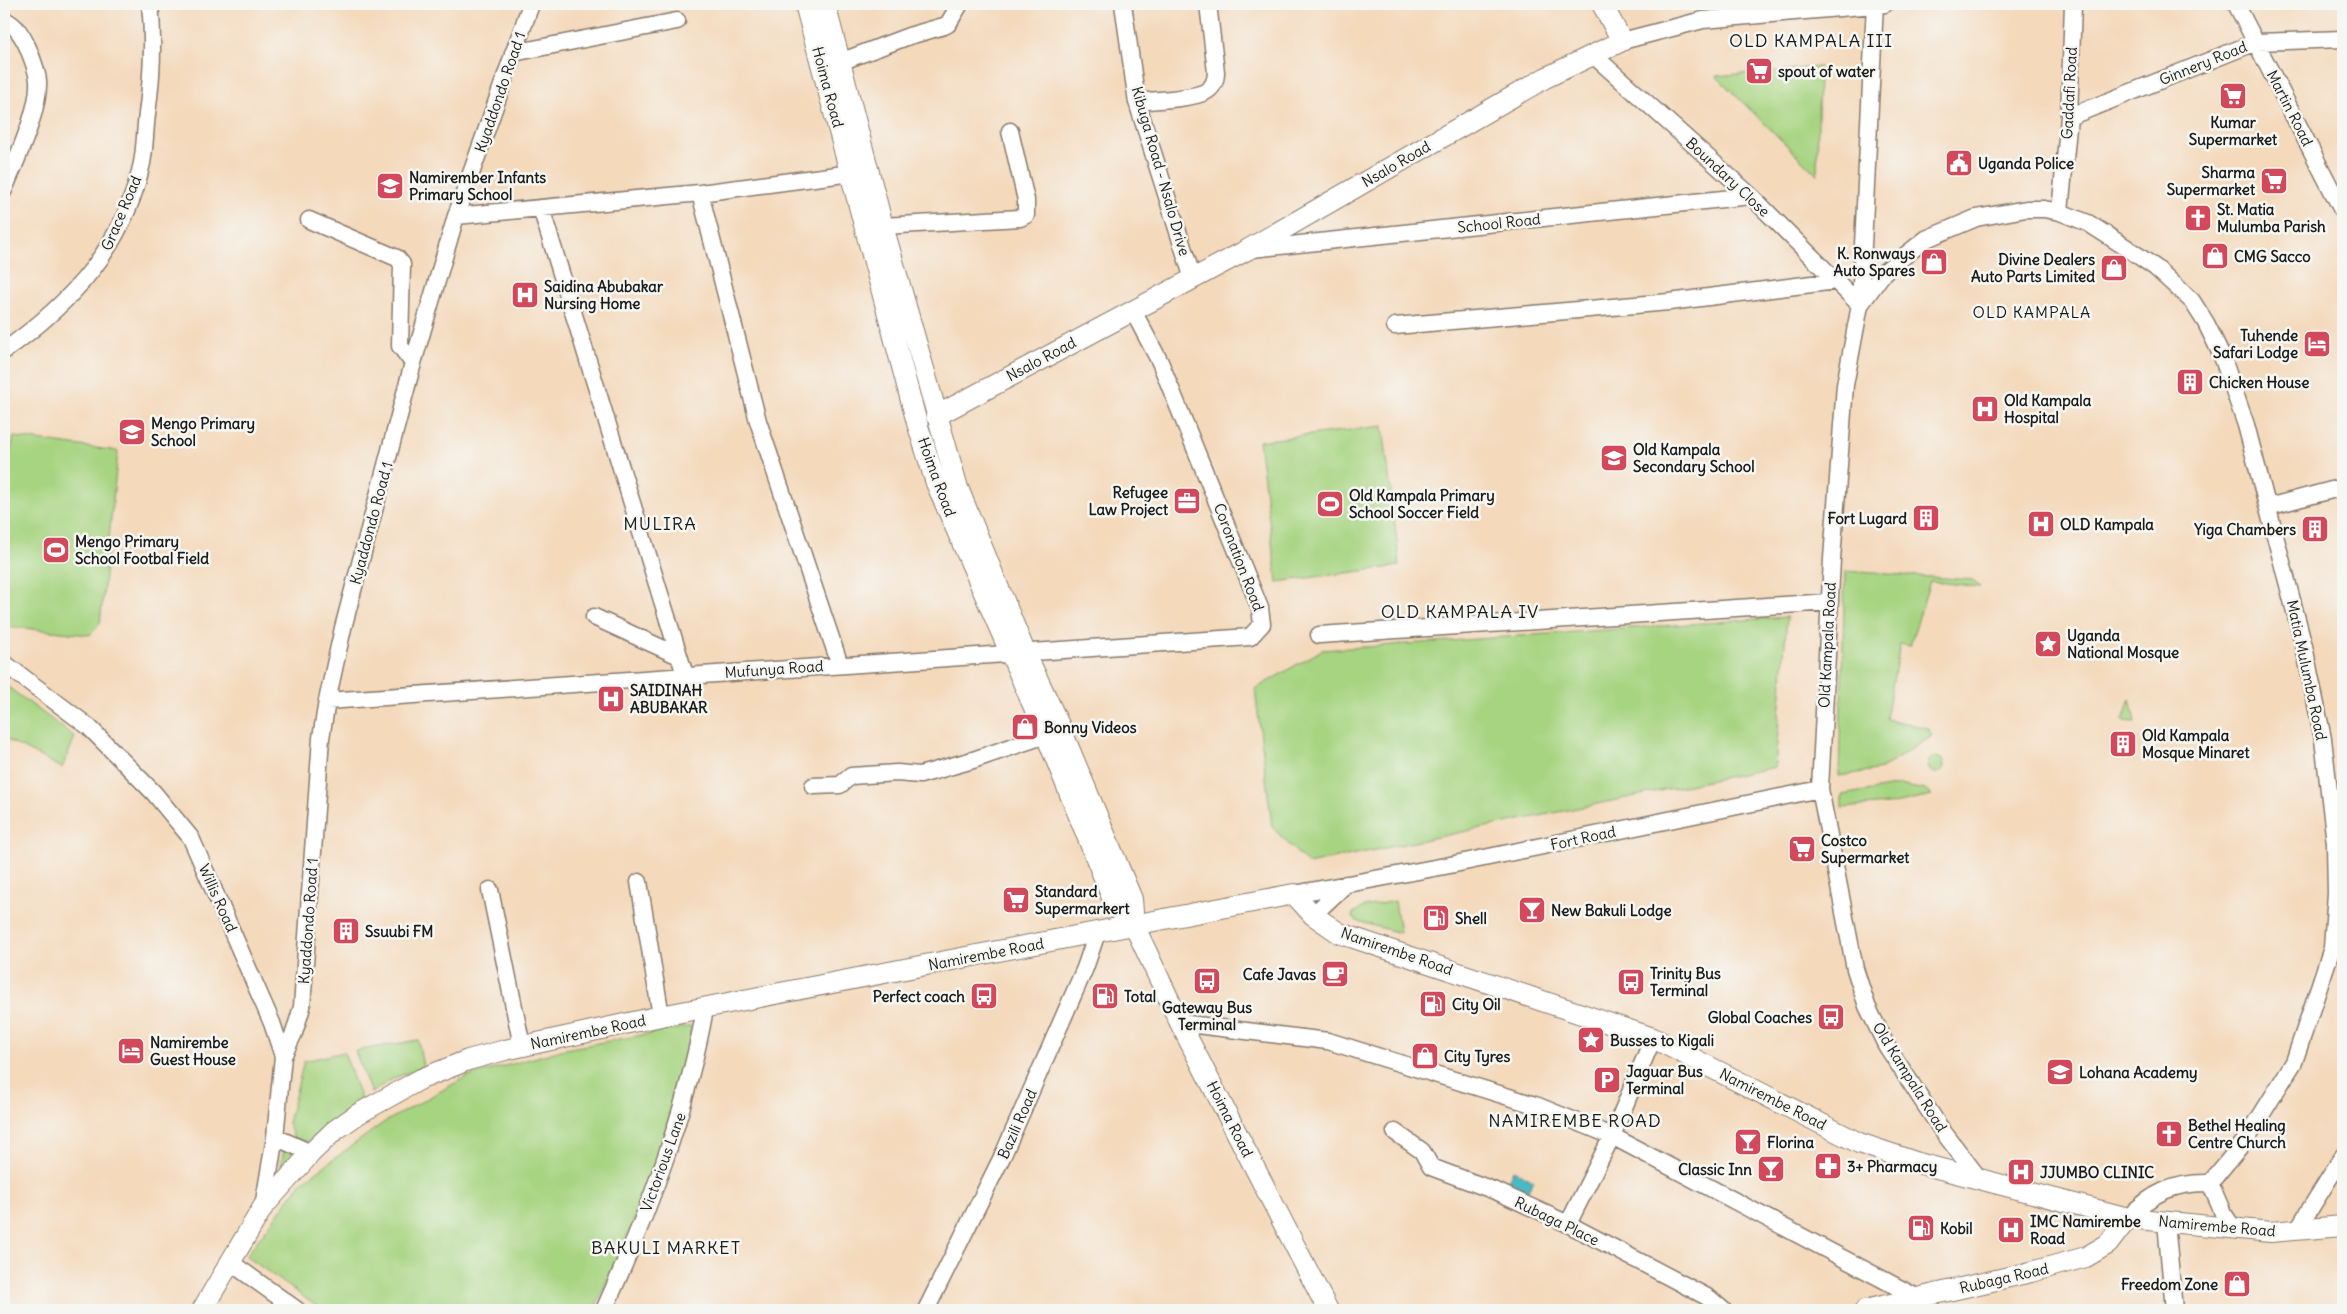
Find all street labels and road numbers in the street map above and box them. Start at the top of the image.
street label: Kyaddondo Road 1 [470,29,530,155]
street label: Ginnery Road [2156,37,2250,89]
street label: Hoima Road [808,44,848,130]
street label: Gaddafi Road [2057,46,2081,140]
street label: Martin Road [2263,67,2317,149]
street label: Kibuga Road - Nsalo Drive [1128,84,1194,258]
street label: Boundary Close [1682,133,1774,221]
street label: Nsalo Road [1358,137,1434,191]
street label: Grace Road [97,173,145,253]
street label: School Road [1456,209,1542,237]
street label: Nsalo Road [1003,333,1079,385]
street label: Hoima Road [914,435,960,519]
street label: Kyaddondo Road 1 [345,459,397,587]
street label: Coronation Road [1210,500,1268,614]
street label: Old Kampala Road [1814,581,1840,708]
street label: Matia Mulumba Road [2283,598,2331,742]
street label: Mufunya Road [724,656,824,682]
street label: Fort Road [1549,822,1618,854]
street label: Kyaddondo Road 1 [294,857,322,985]
street label: Willis Road [195,861,242,935]
street label: Namirembe Road [1338,923,1456,979]
street label: Namirembe Road [927,933,1046,975]
street label: Namirembe Road [529,1010,648,1053]
street label: Old Kampala Road [1869,1019,1952,1136]
street label: Namirembe Road [1716,1064,1830,1134]
street label: Hoima Road [1203,1078,1257,1160]
street label: Bazili Road [993,1086,1041,1162]
street label: Victorious Lane [636,1110,690,1214]
street label: Rubaga Place [1512,1192,1602,1250]
street label: Namirembe Road [2158,1211,2276,1241]
street label: Rubaga Road [1958,1259,2050,1297]

